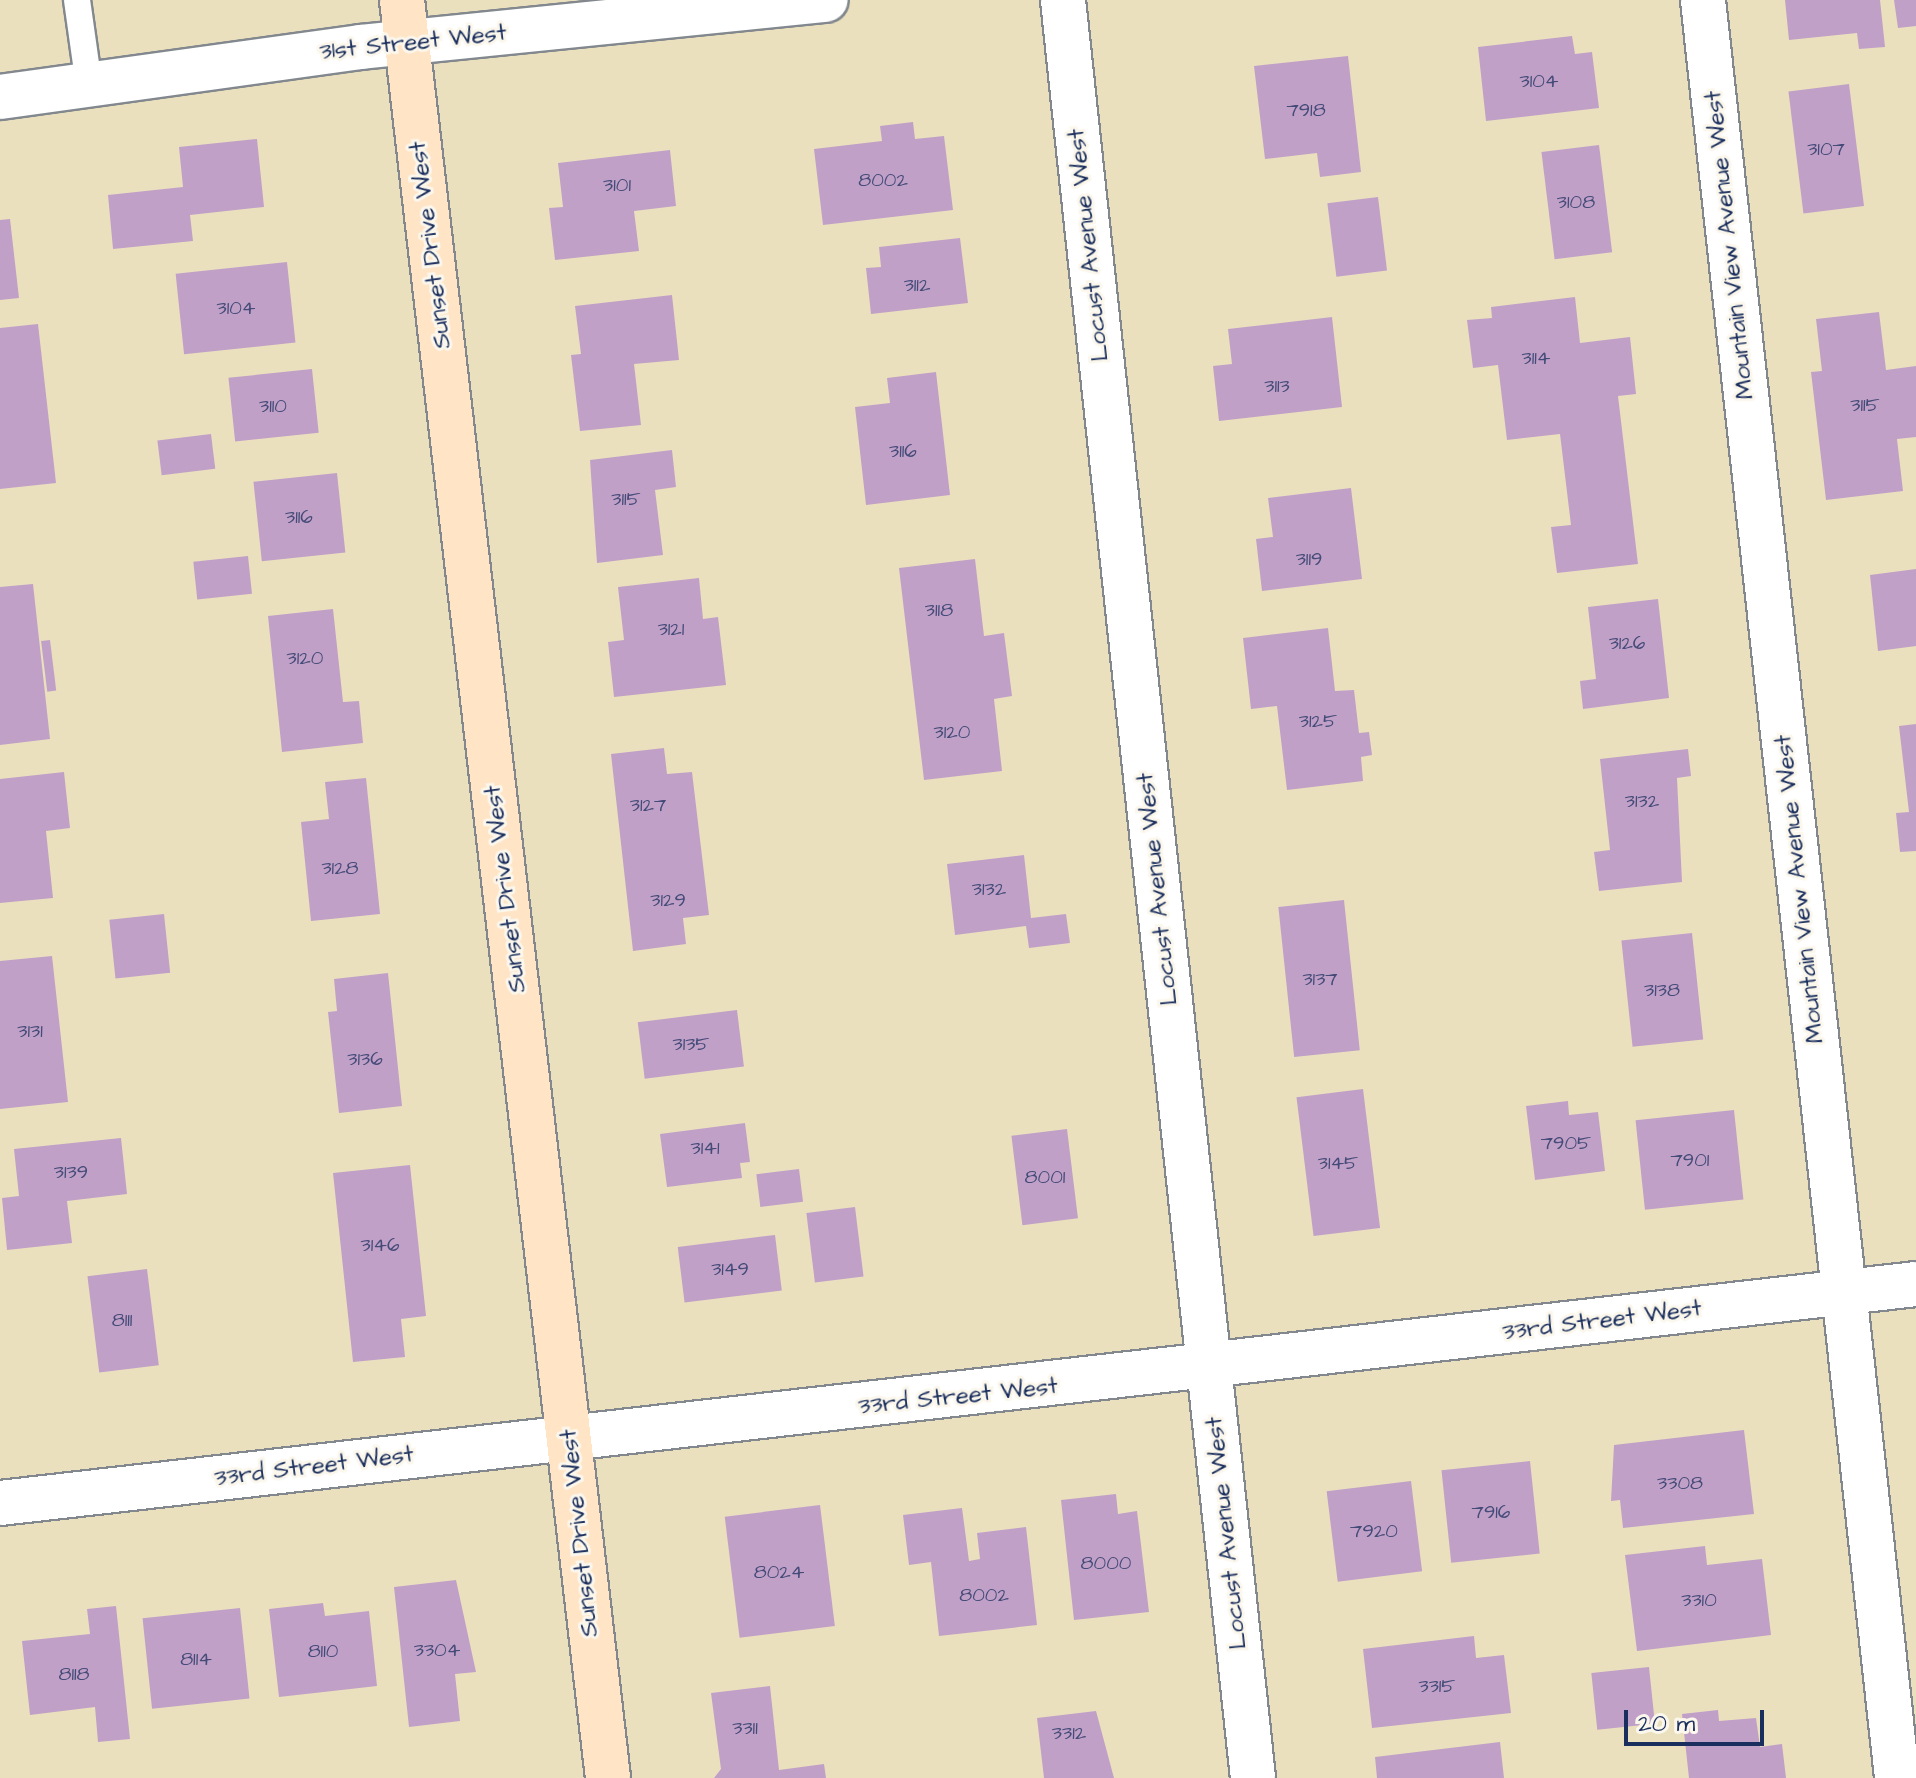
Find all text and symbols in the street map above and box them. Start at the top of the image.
street label: 31st Street West [318,19,508,67]
house number: 3104 [1520,69,1558,93]
street label: Mountain View Avenue West [1699,89,1761,401]
house number: 7918 [1286,98,1326,122]
street label: Locust Avenue West [1062,127,1116,363]
house number: 3107 [1807,137,1845,161]
street label: Sunset Drive West [404,140,458,350]
house number: 8002 [858,168,908,192]
house number: 3101 [603,173,631,197]
house number: 3108 [1557,190,1595,214]
house number: 3112 [904,273,930,297]
house number: 3104 [217,296,255,320]
house number: 3114 [1522,346,1550,370]
house number: 3113 [1264,374,1290,398]
house number: 3115 [1850,393,1880,417]
house number: 3110 [259,394,287,418]
house number: 3116 [889,439,917,463]
house number: 3115 [611,487,641,511]
house number: 3116 [285,505,313,529]
house number: 3119 [1296,547,1322,571]
house number: 3118 [925,598,953,622]
house number: 3121 [658,617,684,641]
house number: 3126 [1609,631,1645,655]
house number: 3120 [287,646,323,670]
house number: 3125 [1299,709,1337,733]
house number: 3120 [934,720,970,744]
street label: Mountain View Avenue West [1769,733,1831,1045]
street label: Locust Avenue West [1131,771,1185,1007]
street label: Sunset Drive West [479,784,533,994]
house number: 3132 [1625,789,1659,813]
house number: 3127 [630,793,666,817]
house number: 3128 [321,856,359,880]
house number: 3132 [972,877,1006,901]
house number: 3129 [650,888,686,912]
house number: 3137 [1302,967,1338,991]
house number: 3138 [1644,978,1680,1002]
house number: 3131 [17,1019,43,1043]
house number: 3135 [672,1032,710,1056]
house number: 3136 [347,1047,383,1071]
house number: 7905 [1541,1131,1591,1155]
house number: 3141 [691,1136,719,1160]
house number: 7901 [1671,1148,1709,1172]
house number: 3145 [1318,1151,1358,1175]
house number: 3139 [54,1160,88,1184]
house number: 8001 [1025,1165,1065,1189]
house number: 3146 [361,1233,399,1257]
house number: 3149 [711,1257,749,1281]
street label: 33rd Street West [1501,1294,1703,1348]
house number: 8111 [112,1308,132,1332]
street label: 33rd Street West [857,1372,1059,1422]
street label: Locust Avenue West [1200,1415,1254,1651]
street label: Sunset Drive West [555,1428,605,1638]
street label: 33rd Street West [213,1440,415,1494]
house number: 3308 [1657,1471,1703,1495]
house number: 7916 [1472,1500,1510,1524]
house number: 7920 [1350,1519,1398,1543]
house number: 8000 [1081,1551,1131,1575]
house number: 8024 [754,1560,804,1584]
house number: 8002 [959,1583,1009,1607]
house number: 3310 [1681,1588,1717,1612]
house number: 3304 [414,1638,460,1662]
house number: 8110 [308,1639,338,1663]
house number: 8114 [180,1647,212,1671]
house number: 8118 [58,1662,90,1686]
house number: 3315 [1418,1674,1456,1698]
scale bar [1628,1694,1768,1744]
text: 20 m [1638,1707,1695,1741]
house number: 3311 [732,1716,758,1740]
house number: 3312 [1052,1721,1086,1745]

